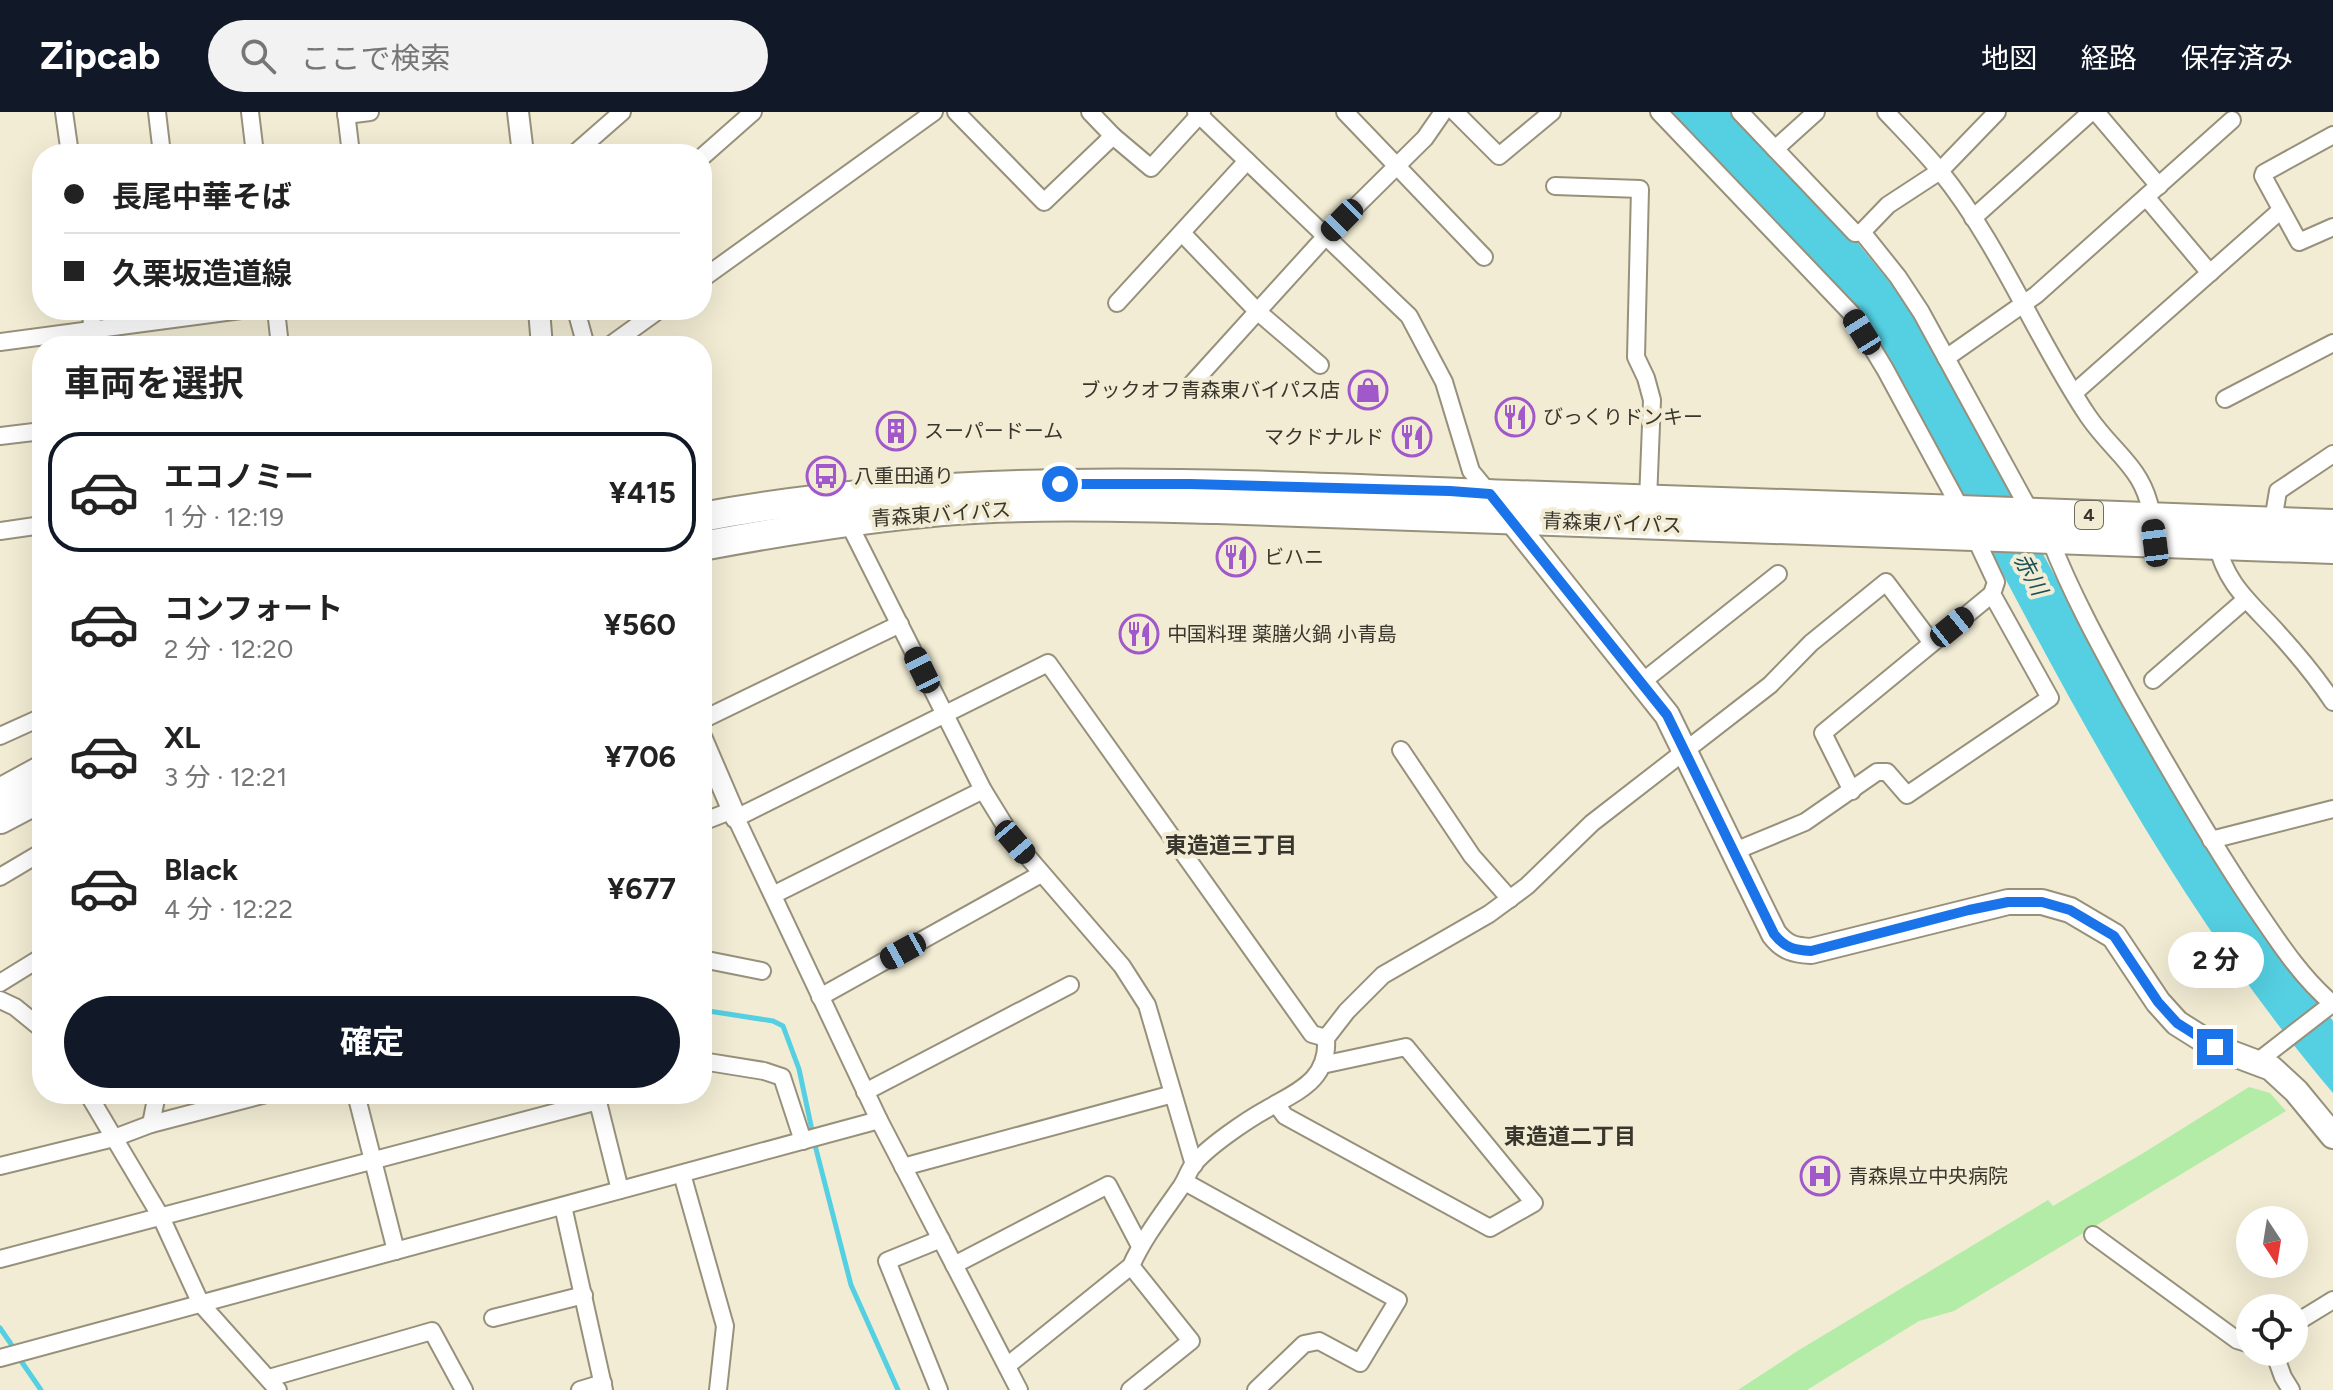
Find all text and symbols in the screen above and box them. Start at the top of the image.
search box [208,20,768,92]
text: Zipcab [40,33,160,79]
icon: search [236,34,280,78]
text: ここで検索 [300,40,450,77]
text: 地図 [1981,41,2037,75]
text: 経路 [2081,41,2137,75]
text: 保存済み [2181,41,2293,75]
text: 長尾中華そば [112,178,292,215]
car [1317,195,1367,245]
text: 久栗坂造道線 [112,255,292,292]
car [1839,305,1885,359]
text: 車両を選択 [64,362,244,405]
shop icon: ブックオフ青森東バイパス店 [1347,369,1389,411]
place label: ブックオフ青森東バイパス店 [1080,378,1340,402]
restaurant icon: びっくりドンキー [1494,396,1536,438]
place label: びっくりドンキー [1543,405,1703,429]
building icon: スーパードーム [875,410,917,452]
restaurant icon: マクドナルド [1391,416,1433,458]
place label: スーパードーム [924,419,1063,443]
place label: マクドナルド [1264,425,1384,449]
bus stop icon: 八重田通り [805,455,847,497]
icon: car [68,456,140,528]
text: エコノミー [164,458,314,495]
place label: 八重田通り [854,464,954,488]
route start [1042,466,1078,502]
text: ¥415 [609,474,676,511]
street label: 青森東バイパス [871,497,1011,531]
text: 1 分 · 12:19 [164,501,284,533]
road number: 4 [2075,501,2103,529]
street label: 青森東バイパス [1542,509,1682,537]
car [2140,518,2170,568]
restaurant icon: ビハニ [1215,536,1257,578]
place label: ビハニ [1264,545,1324,569]
water label: 赤川 [2008,548,2054,602]
icon: car [68,588,140,660]
text: コンフォート [164,590,343,627]
car [1926,603,1978,651]
text: ¥560 [604,606,676,643]
restaurant icon: 中国料理 薬膳火鍋 小青島 [1118,613,1160,655]
place label: 中国料理 薬膳火鍋 小青島 [1167,622,1397,646]
text: 2 分 · 12:20 [164,633,293,665]
car [901,643,943,697]
text: XL [164,719,200,756]
icon: car [68,720,140,792]
text: ¥706 [605,738,676,775]
text: 3 分 · 12:21 [164,761,287,793]
car [990,816,1040,868]
district label: 東造道三丁目 [1165,832,1297,859]
text: Black [164,851,238,888]
icon: car [68,852,140,924]
text: ¥677 [607,870,676,907]
text: 4 分 · 12:22 [164,893,293,925]
car [876,929,930,973]
callout: 2 分 [2167,931,2263,987]
text: 2 分 [2192,944,2240,976]
button: 確定 [64,996,680,1088]
route end [2197,1029,2233,1065]
district label: 東造道二丁目 [1504,1123,1636,1150]
hospital icon: 青森県立中央病院 [1799,1155,1841,1197]
place label: 青森県立中央病院 [1848,1164,2008,1188]
north arrow [2236,1206,2308,1278]
map controls [2236,1206,2308,1366]
button: locate [2236,1294,2308,1366]

